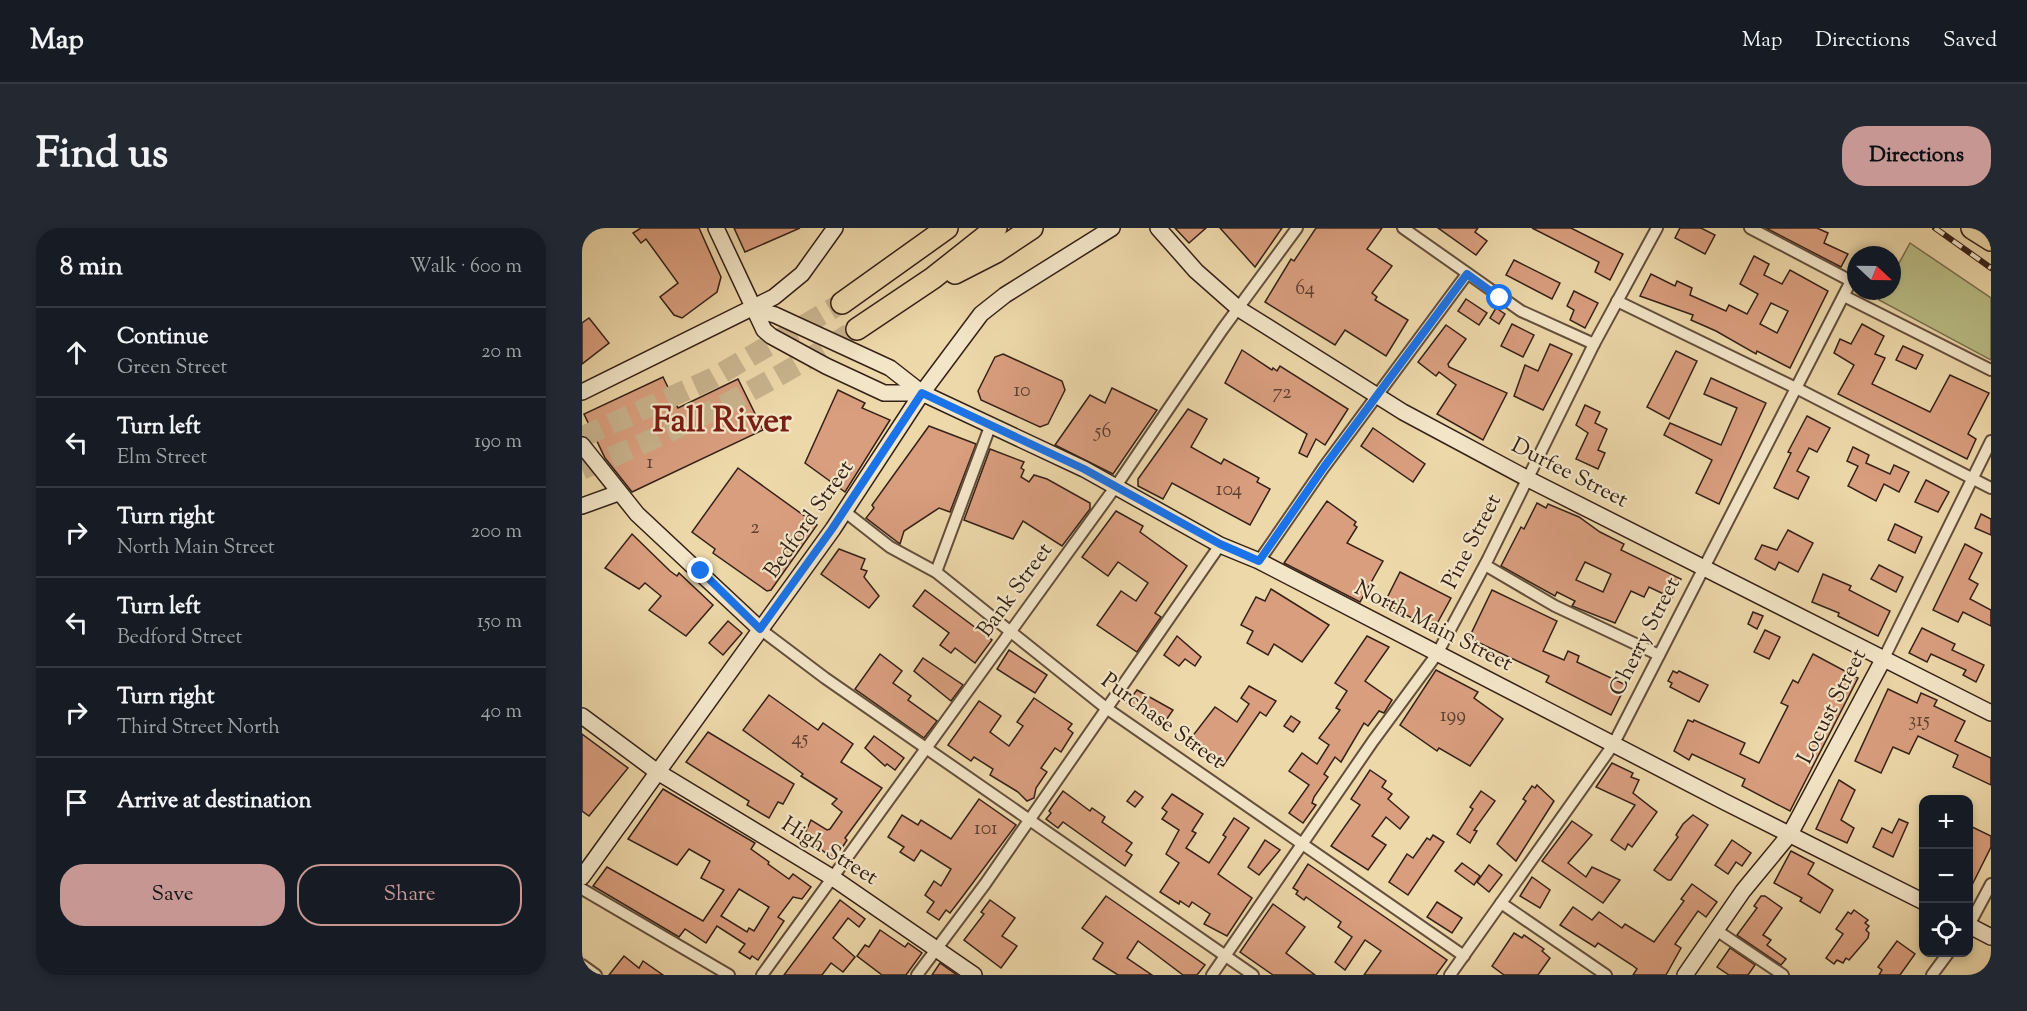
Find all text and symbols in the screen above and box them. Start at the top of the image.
text: Map [30,21,84,61]
text: Map [1742,26,1782,56]
text: Directions [1815,26,1910,56]
text: Saved [1943,26,1997,56]
text: Find us [36,126,168,186]
button: Directions [1842,126,1991,186]
north arrow [1847,246,1901,300]
text: 8 min [60,249,123,286]
text: Walk · 600 m [410,253,522,282]
house number: 64 [1295,275,1315,304]
route start [1486,284,1512,310]
text: Continue [117,322,208,354]
icon: ahead [60,336,93,369]
text: 20 m [481,338,522,367]
text: Green Street [117,354,227,383]
house number: 10 [1013,377,1031,406]
house number: 72 [1272,379,1292,408]
district label: Fall River [652,398,792,447]
text: Turn left [117,412,200,444]
house number: 56 [1094,418,1111,447]
icon: left [60,426,93,459]
text: 190 m [474,428,522,457]
street label: Durfee Street [1505,431,1633,517]
text: Elm Street [117,444,207,473]
house number: 1 [647,449,654,478]
street label: Bedford Street [757,454,863,586]
house number: 104 [1216,476,1242,505]
street label: Pine Street [1435,488,1511,595]
text: Turn right [117,502,214,534]
house number: 2 [750,514,760,543]
icon: right [60,516,93,549]
text: 200 m [471,518,522,547]
text: North Main Street [117,534,275,563]
street label: Bank Street [971,537,1062,645]
route end [687,557,713,583]
street label: Cherry Street [1602,572,1690,702]
street label: North Main Street [1348,573,1518,681]
text: Turn left [117,592,200,624]
icon: left [60,606,93,639]
text: 150 m [477,608,522,637]
text: Bedford Street [117,624,242,653]
street label: Locust Street [1790,643,1876,770]
street label: Purchase Street [1093,666,1231,778]
text: Turn right [117,682,214,714]
icon: right [60,696,93,729]
text: 40 m [481,698,522,727]
house number: 199 [1440,702,1466,731]
house number: 315 [1908,707,1930,736]
text: Third Street North [117,714,280,743]
house number: 45 [792,725,809,754]
icon: arrive [60,786,93,819]
text: Arrive at destination [117,786,312,818]
map controls [1919,795,1973,957]
button: + [1919,795,1973,849]
street label: High Street [774,810,884,895]
house number: 101 [974,815,998,844]
button: − [1919,849,1973,903]
button: Save [60,864,285,926]
button: Share [297,864,522,926]
button: locate [1919,903,1973,957]

